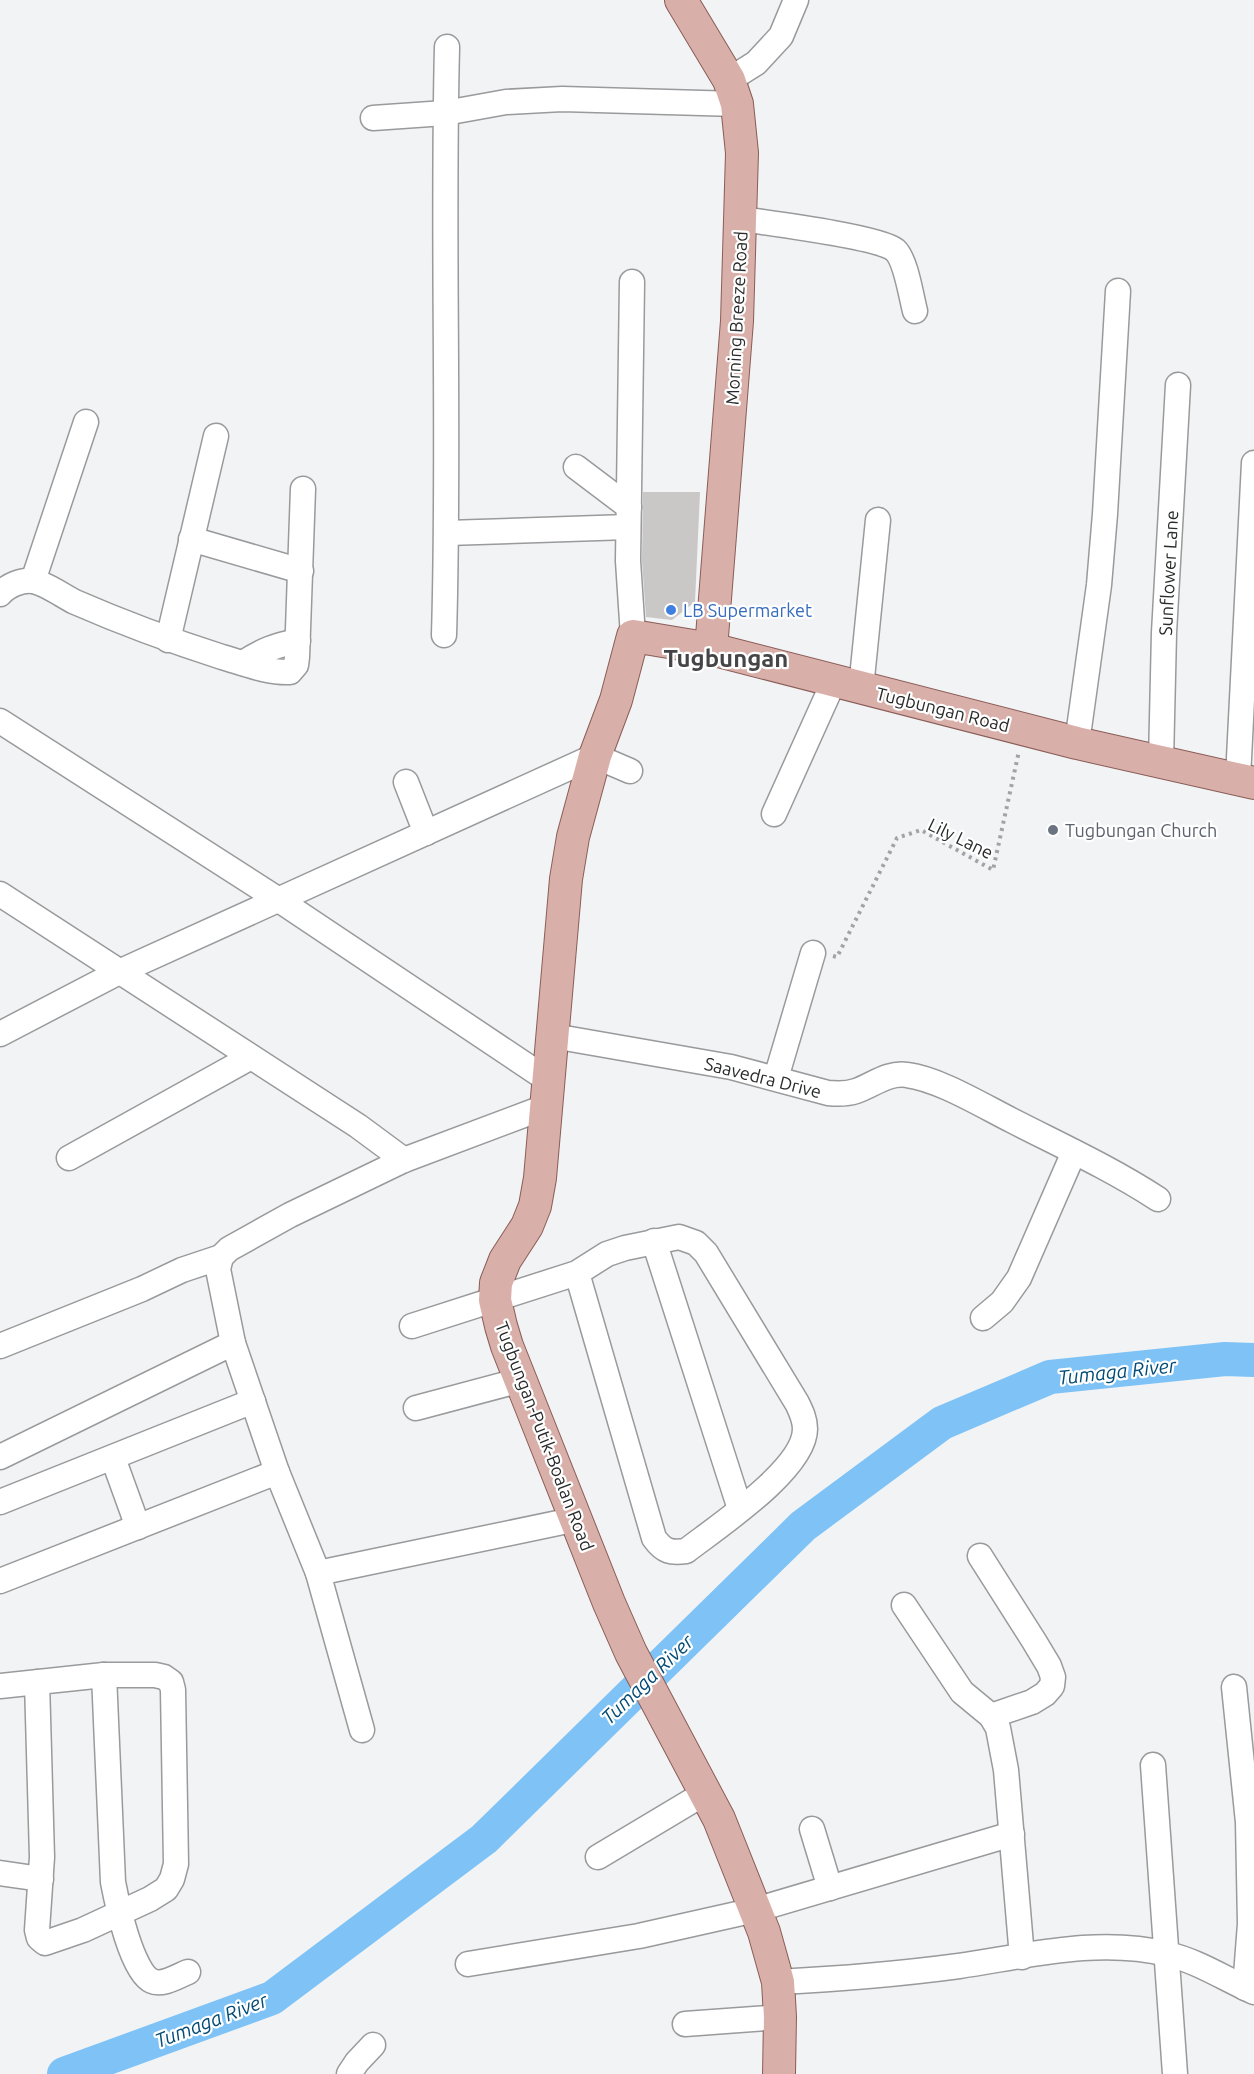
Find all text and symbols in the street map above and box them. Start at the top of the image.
street label: Morning Breeze Road [721,231,751,405]
street label: Sunflower Lane [1155,510,1181,636]
place label: LB Supermarket [683,600,812,620]
marker: LB Supermarket [664,603,678,617]
district label: Tugbungan [664,645,788,672]
street label: Tugbungan Road [874,683,1012,735]
street label: Lily Lane [925,814,997,862]
place label: Tugbungan Church [1065,820,1217,840]
marker: Tugbungan Church [1046,823,1060,837]
street label: Saavedra Drive [702,1053,824,1101]
street label: Tugbungan-Putik-Boalan Road [492,1319,598,1553]
water label: Tumaga River [1057,1353,1179,1389]
water label: Tumaga River [596,1629,699,1729]
water label: Tumaga River [151,1987,272,2052]

